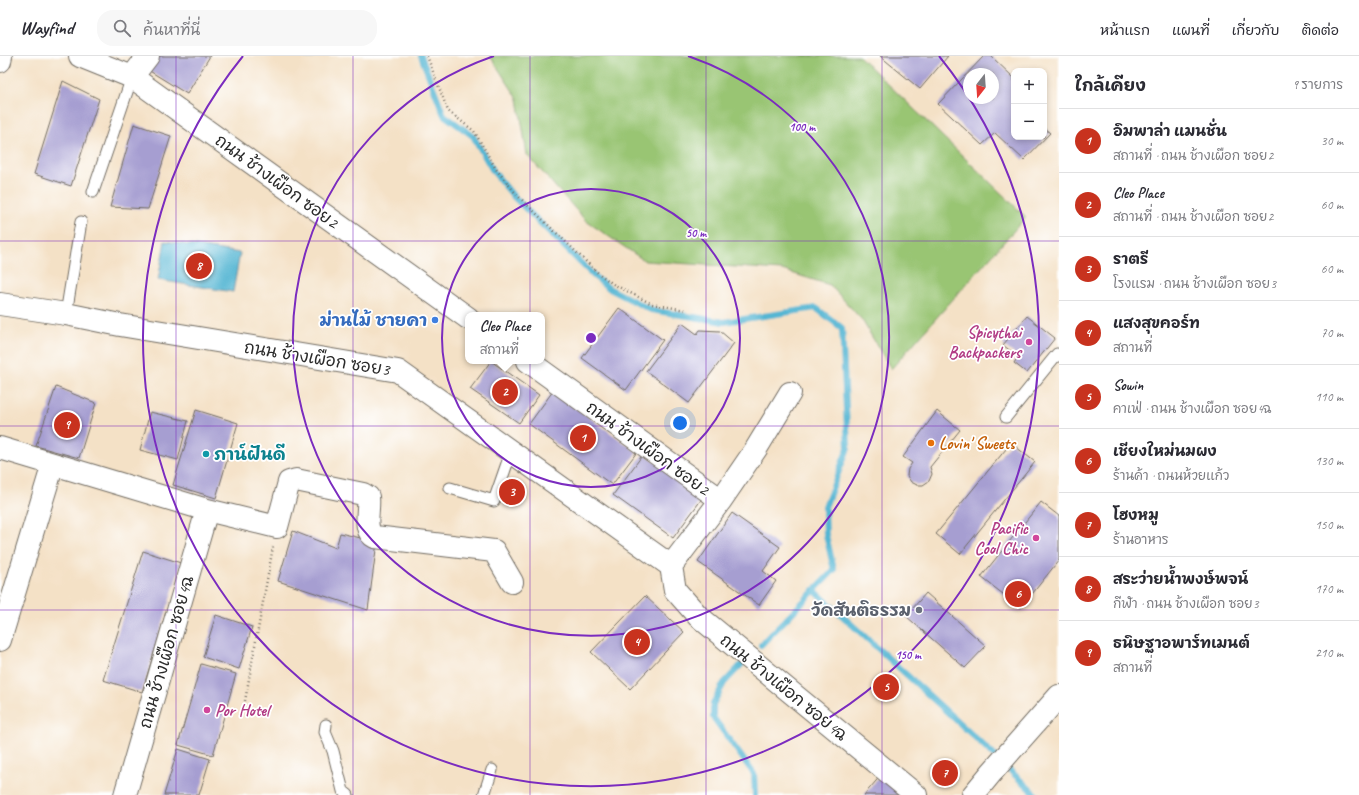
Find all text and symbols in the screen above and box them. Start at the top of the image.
search box [97,10,377,46]
text: Wayfind [20,16,73,40]
icon: search [111,17,133,39]
text: ค้นหาที่นี่ [143,21,200,40]
text: หน้าแรก [1100,22,1150,39]
text: แผนที่ [1172,22,1210,39]
text: เกี่ยวกับ [1232,22,1279,39]
text: ติดต่อ [1301,22,1339,39]
north arrow [963,68,999,104]
map controls [1011,68,1047,140]
button: + [1011,68,1047,104]
text: ใกล้เคียง [1075,75,1146,96]
text: 9 รายการ [1292,77,1343,93]
button: − [1011,104,1047,140]
text: 100 m [789,119,816,135]
text: อิมพาล่า แมนชั่น [1113,122,1227,141]
street label: ถนน ช้างเผือก ซอย2 [211,129,344,234]
text: 1 [1085,133,1091,149]
text: 30 m [1321,133,1343,149]
text: สถานที่ · ถนน ช้างเผือก ซอย2 [1113,148,1273,164]
text: Cleo Place [1113,184,1164,203]
text: 2 [1085,197,1091,213]
text: 60 m [1321,197,1343,213]
text: สถานที่ · ถนน ช้างเผือก ซอย2 [1113,209,1273,225]
text: 50 m [686,225,707,241]
text: ราตรี [1113,250,1148,269]
pin: 8 [186,251,212,281]
text: 3 [1085,261,1091,277]
text: 60 m [1321,261,1343,277]
text: โรงแรม · ถนน ช้างเผือก ซอย3 [1113,276,1276,292]
place label: ม่านไม้ ชายคา [320,309,427,331]
popup [465,312,545,364]
text: แสงสุขคอร์ท [1113,314,1200,333]
marker: ม่านไม้ ชายคา [430,315,440,325]
text: Cleo Place [480,317,530,336]
place label: Spicythai Backpackers [948,322,1024,363]
text: 4 [1085,325,1091,341]
text: 70 m [1321,325,1343,341]
centre of rings [584,331,598,345]
street label: ถนน ช้างเผือก ซอย3 [243,336,393,381]
marker: Spicythai Backpackers [1024,337,1034,347]
text: สถานที่ [1113,340,1152,356]
text: สถานที่ [480,342,519,358]
text: Sowin [1113,376,1143,395]
pin: 2 [492,377,518,407]
text: 5 [1085,389,1091,405]
text: 110 m [1315,389,1343,405]
street label: ถนน ช้างเผือก ซอย2 [582,396,715,501]
text: คาเฟ่ · ถนน ช้างเผือก ซอย4ฉ [1113,401,1271,417]
pin: 9 [54,410,80,440]
your location [670,413,690,433]
pin: 1 [570,423,596,453]
place label: Lovin' Sweets [939,433,1017,454]
marker: Lovin' Sweets [926,438,936,448]
text: เชียงใหม่นมผง [1113,442,1217,461]
place label: ภาน์ฝันดี [214,443,286,465]
marker: ภาน์ฝันดี [201,449,211,459]
text: 6 [1085,453,1091,469]
text: 130 m [1315,453,1343,469]
text: ร้านค้า · ถนนห้วยแก้ว [1113,468,1229,484]
pin: 3 [499,477,525,507]
text: โฮงหมู [1113,506,1159,525]
text: 7 [1085,517,1091,533]
text: 150 m [1315,517,1343,533]
place label: Pacific Cool Chic [974,518,1029,559]
text: ร้านอาหาร [1113,532,1169,548]
marker: Pacific Cool Chic [1031,533,1041,543]
text: สระว่ายน้ำพงษ์พจน์ [1113,570,1248,589]
street label: ถนน ช้างเผือก ซอย4ฉ [134,573,198,731]
pin: 6 [1005,579,1031,609]
text: 8 [1085,581,1091,597]
text: 170 m [1315,581,1343,597]
text: กีฬา · ถนน ช้างเผือก ซอย3 [1113,596,1259,612]
place label: วัดสันติธรรม [811,600,911,621]
marker: วัดสันติธรรม [914,605,924,615]
pin: 4 [624,627,650,657]
street label: ถนน ช้างเผือก ซอย4ฉ [716,629,852,745]
text: ธนิษฐาอพาร์ทเมนต์ [1113,634,1250,653]
text: 9 [1085,645,1091,661]
text: 210 m [1315,645,1343,661]
text: 150 m [895,647,922,663]
text: สถานที่ [1113,660,1152,676]
pin: 5 [873,672,899,702]
place label: Por Hotel [215,700,272,721]
marker: Por Hotel [202,705,212,715]
pin: 7 [932,758,958,788]

